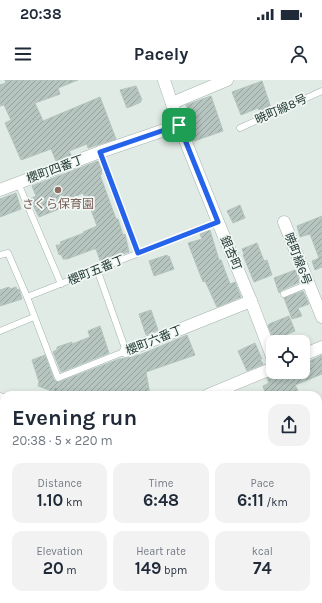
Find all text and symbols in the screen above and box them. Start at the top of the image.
text: 20:38 [20,5,62,23]
icon: menu [12,43,34,65]
text: Pacely [134,43,188,65]
icon: person [288,43,310,65]
street label: 暁町線8号 [253,91,309,127]
pin [162,108,196,142]
icon: arrive [168,114,190,136]
street label: 櫻町四番丁 [24,152,86,186]
marker: さくら保育園 [53,185,63,195]
place label: さくら保育園 [22,197,94,211]
street label: 暁町線6号 [282,231,314,287]
street label: 銀杏町 [218,234,244,272]
street label: 櫻町五番丁 [66,252,126,288]
street label: 櫻町六番丁 [124,322,184,358]
map controls [266,335,310,379]
button: locate [266,335,310,379]
button: share [268,404,310,446]
text: Evening run [12,405,137,431]
text: 20:38 · 5 × 220 m [12,433,113,448]
text: Distance [37,477,82,490]
text: Time [149,477,173,490]
text: Pace [251,477,274,490]
text: 1.10 [37,490,63,510]
text: 6:48 [143,490,179,510]
text: 6:11 [237,490,264,510]
text: km [63,496,82,509]
text: /km [264,496,288,509]
text: Elevation [36,545,83,558]
text: Heart rate [136,545,186,558]
text: kcal [252,545,273,558]
text: 20 [43,558,64,578]
text: 149 [135,558,161,578]
text: 74 [253,558,272,578]
text: m [64,564,77,577]
text: bpm [161,564,187,577]

